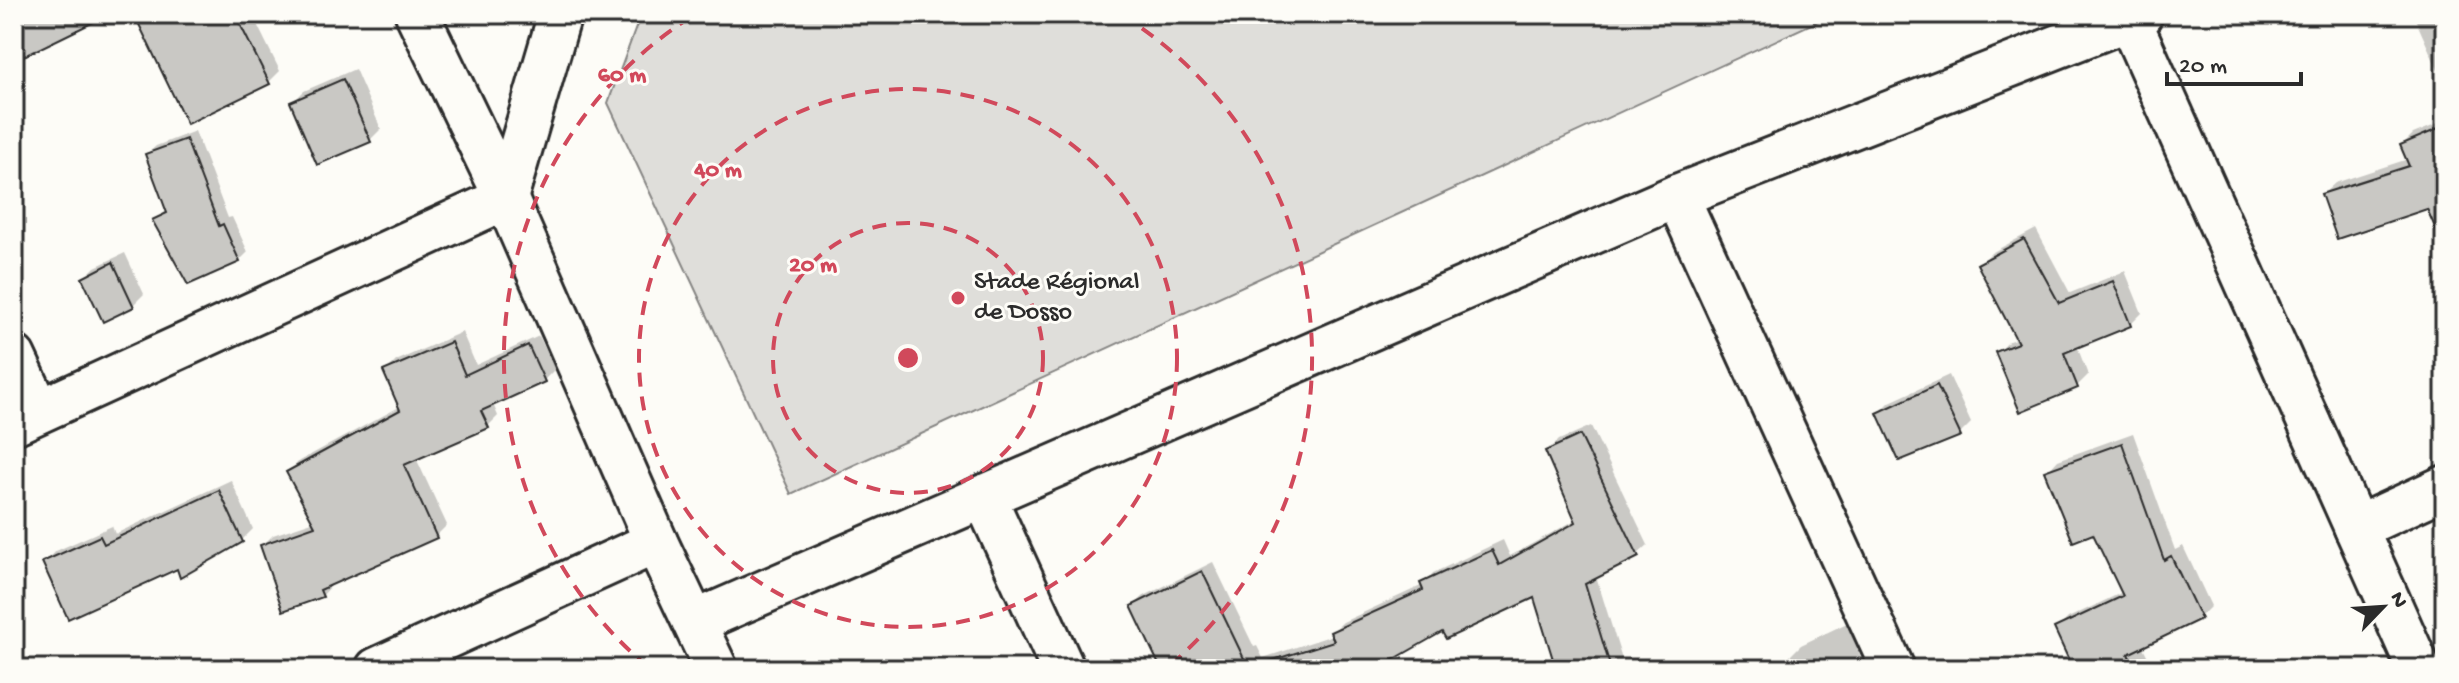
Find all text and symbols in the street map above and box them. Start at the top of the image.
scale bar [2167,36,2301,86]
text: 20 m [2179,53,2227,82]
text: 60 m [598,62,646,91]
text: 40 m [693,157,742,186]
text: 20 m [789,252,837,281]
place label: Stade Régional de Dosso [974,268,1139,329]
marker: Stade Régional de Dosso [949,289,967,307]
centre of rings [894,344,922,372]
north arrow [2343,567,2423,647]
text: N [2383,588,2412,612]

